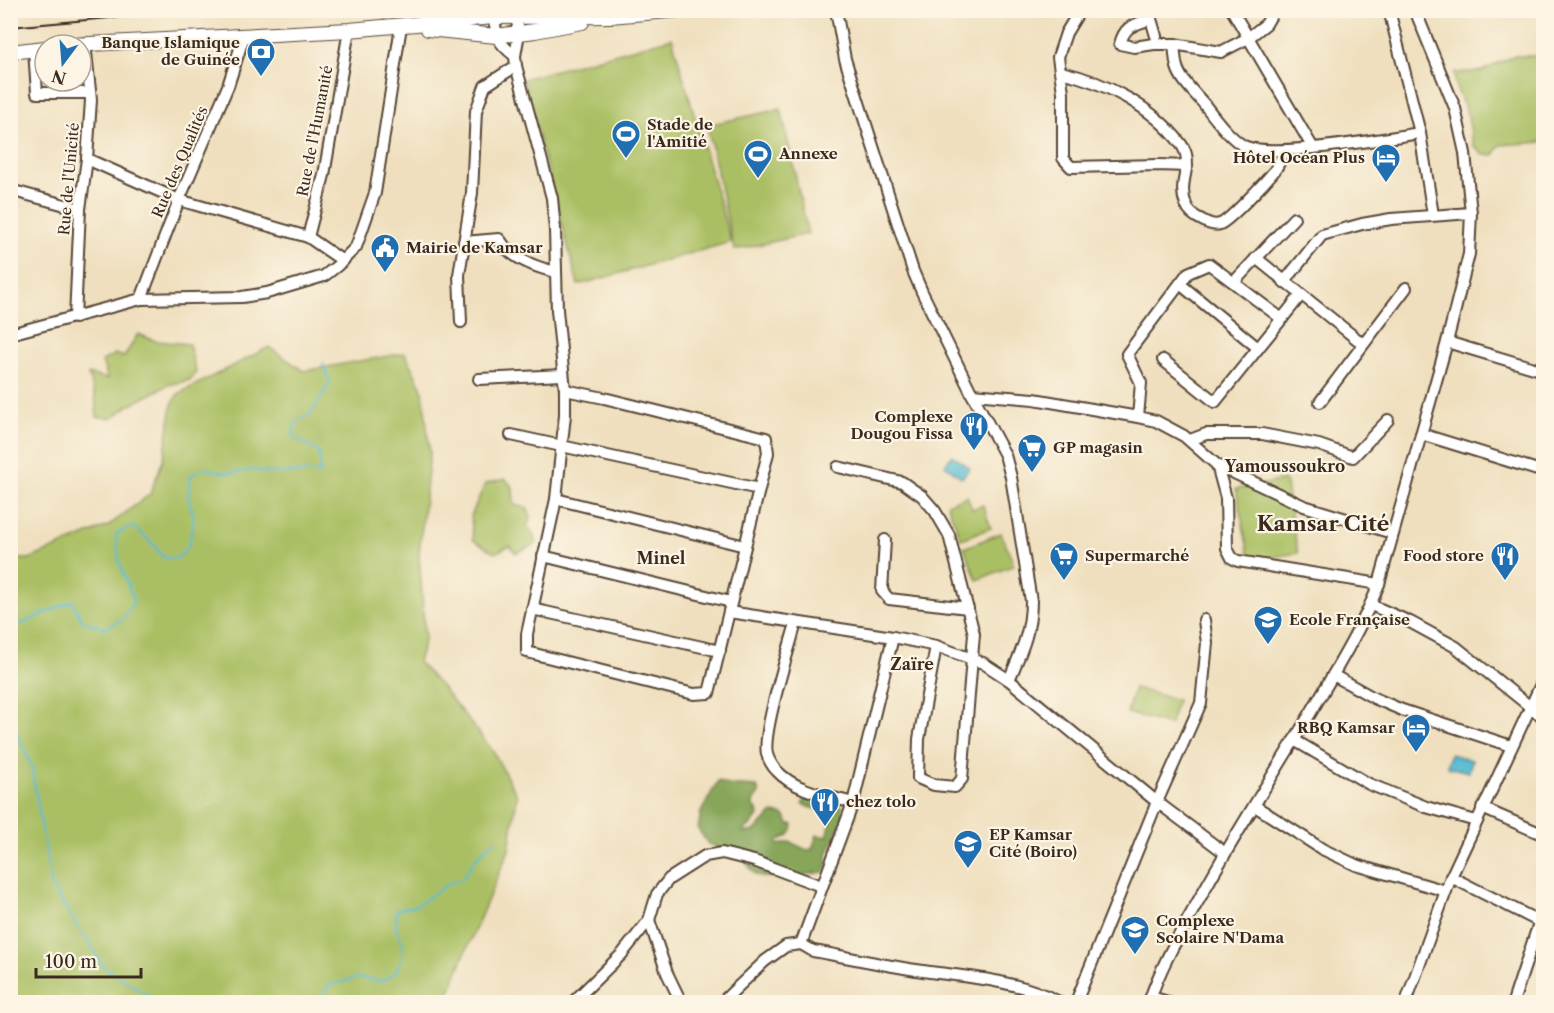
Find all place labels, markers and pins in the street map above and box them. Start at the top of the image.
place label: Banque Islamique de Guinée [101,33,240,69]
bank icon: Banque Islamique de Guinée [245,36,277,78]
place label: Stade de l'Amitié [647,115,713,151]
sports icon: Stade de l'Amitié [610,118,642,160]
sports icon: Annexe [742,138,774,180]
hotel icon: Hôtel Océan Plus [1370,142,1402,184]
place label: Annexe [778,144,838,163]
place label: Hôtel Océan Plus [1233,148,1365,167]
public building icon: Mairie de Kamsar [369,232,401,274]
place label: Mairie de Kamsar [406,238,543,257]
place label: Complexe Dougou Fissa [851,407,953,443]
restaurant icon: Complexe Dougou Fissa [958,410,990,452]
supermarket icon: GP magasin [1016,432,1048,474]
place label: GP magasin [1053,438,1144,457]
supermarket icon: Supermarché [1048,540,1080,582]
restaurant icon: Food store [1489,540,1521,582]
place label: Supermarché [1085,546,1189,565]
place label: Food store [1403,546,1484,565]
school or university icon: Ecole Française [1252,604,1284,646]
place label: Ecole Française [1289,610,1410,629]
hotel icon: RBQ Kamsar [1400,712,1432,754]
place label: RBQ Kamsar [1297,718,1396,737]
restaurant icon: chez tolo [809,786,841,828]
place label: chez tolo [846,792,916,811]
place label: EP Kamsar Cité (Boiro) [989,825,1077,861]
school or university icon: EP Kamsar Cité (Boiro) [952,828,984,870]
place label: Complexe Scolaire N'Dama [1156,911,1284,947]
school or university icon: Complexe Scolaire N'Dama [1119,914,1151,956]

